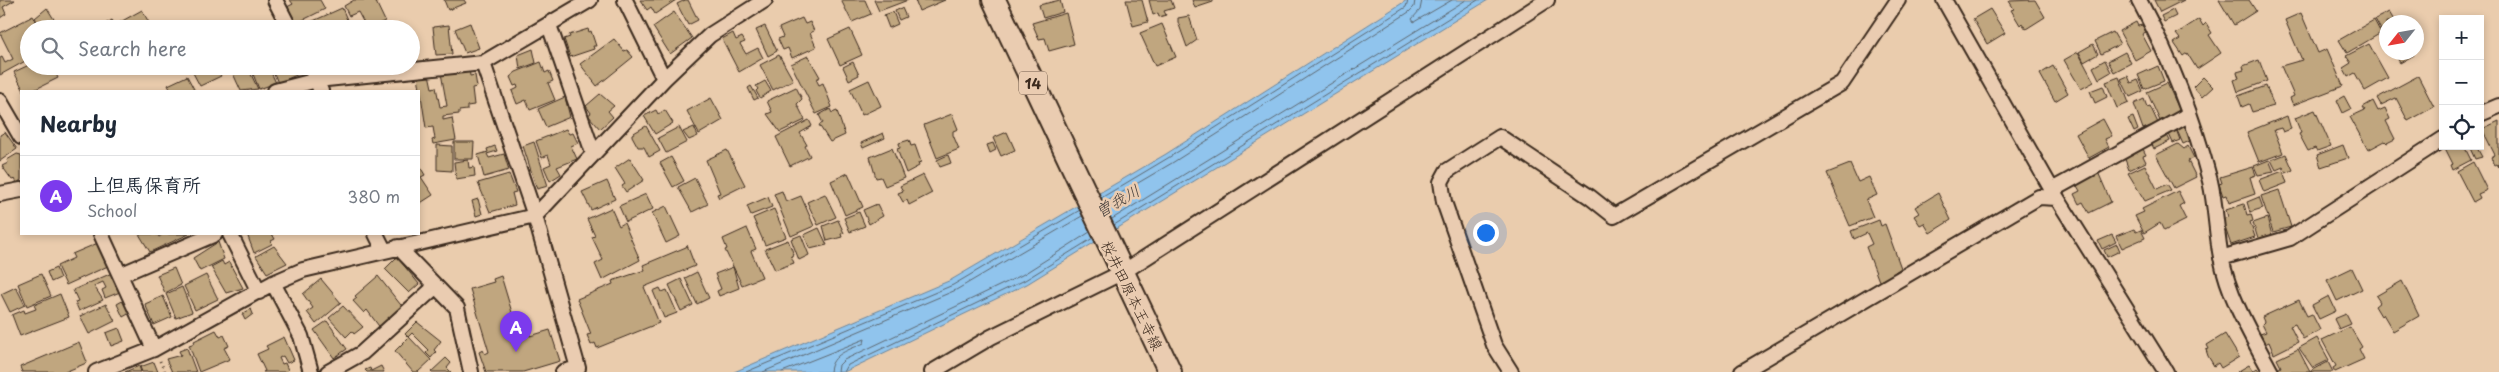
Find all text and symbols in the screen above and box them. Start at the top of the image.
north arrow [2379,15,2424,60]
map controls [2439,15,2484,150]
button: + [2439,15,2484,60]
search box [20,20,420,75]
icon: search [38,34,66,62]
text: Search here [78,34,187,62]
button: − [2439,60,2484,105]
road number: 14 [1019,72,1047,95]
button: locate [2439,105,2484,150]
text: Nearby [40,107,117,139]
text: 上但馬保育所 [87,170,201,198]
water label: 曽我川 [1090,178,1144,222]
text: A [50,184,62,208]
text: 380 m [348,184,400,208]
text: School [87,198,137,222]
your location [1473,220,1499,246]
street label: 桜井田原本王寺線 [1096,236,1170,354]
pin: A [500,311,532,352]

